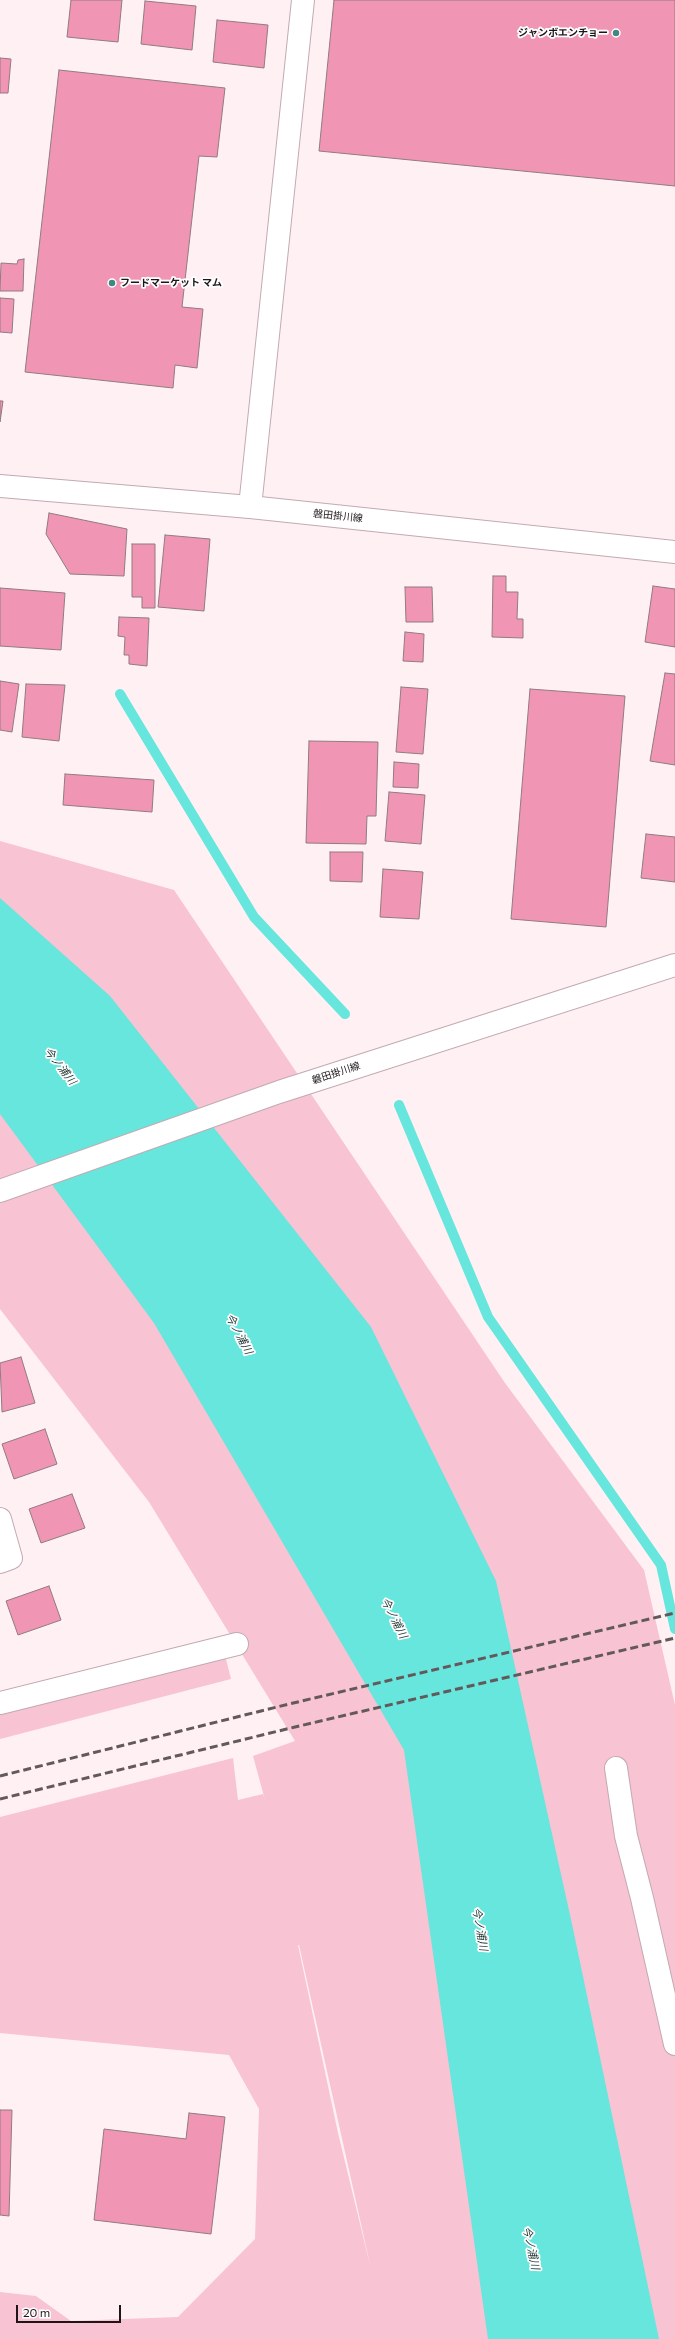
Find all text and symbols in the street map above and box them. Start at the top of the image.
place label: ジャンボエンチョー [518,27,608,39]
marker: ジャンボエンチョー [611,28,621,38]
place label: フードマーケット マム [120,277,222,289]
marker: フードマーケット マム [107,278,117,288]
street label: 磐田掛川線 [313,507,363,525]
water label: 今ノ浦川 [41,1045,79,1087]
street label: 磐田掛川線 [310,1060,362,1086]
water label: 今ノ浦川 [223,1311,255,1357]
water label: 今ノ浦川 [378,1595,410,1641]
water label: 今ノ浦川 [470,1906,490,1952]
water label: 今ノ浦川 [520,2225,542,2271]
scale bar [18,2297,123,2323]
text: 20 m [23,2305,50,2319]

